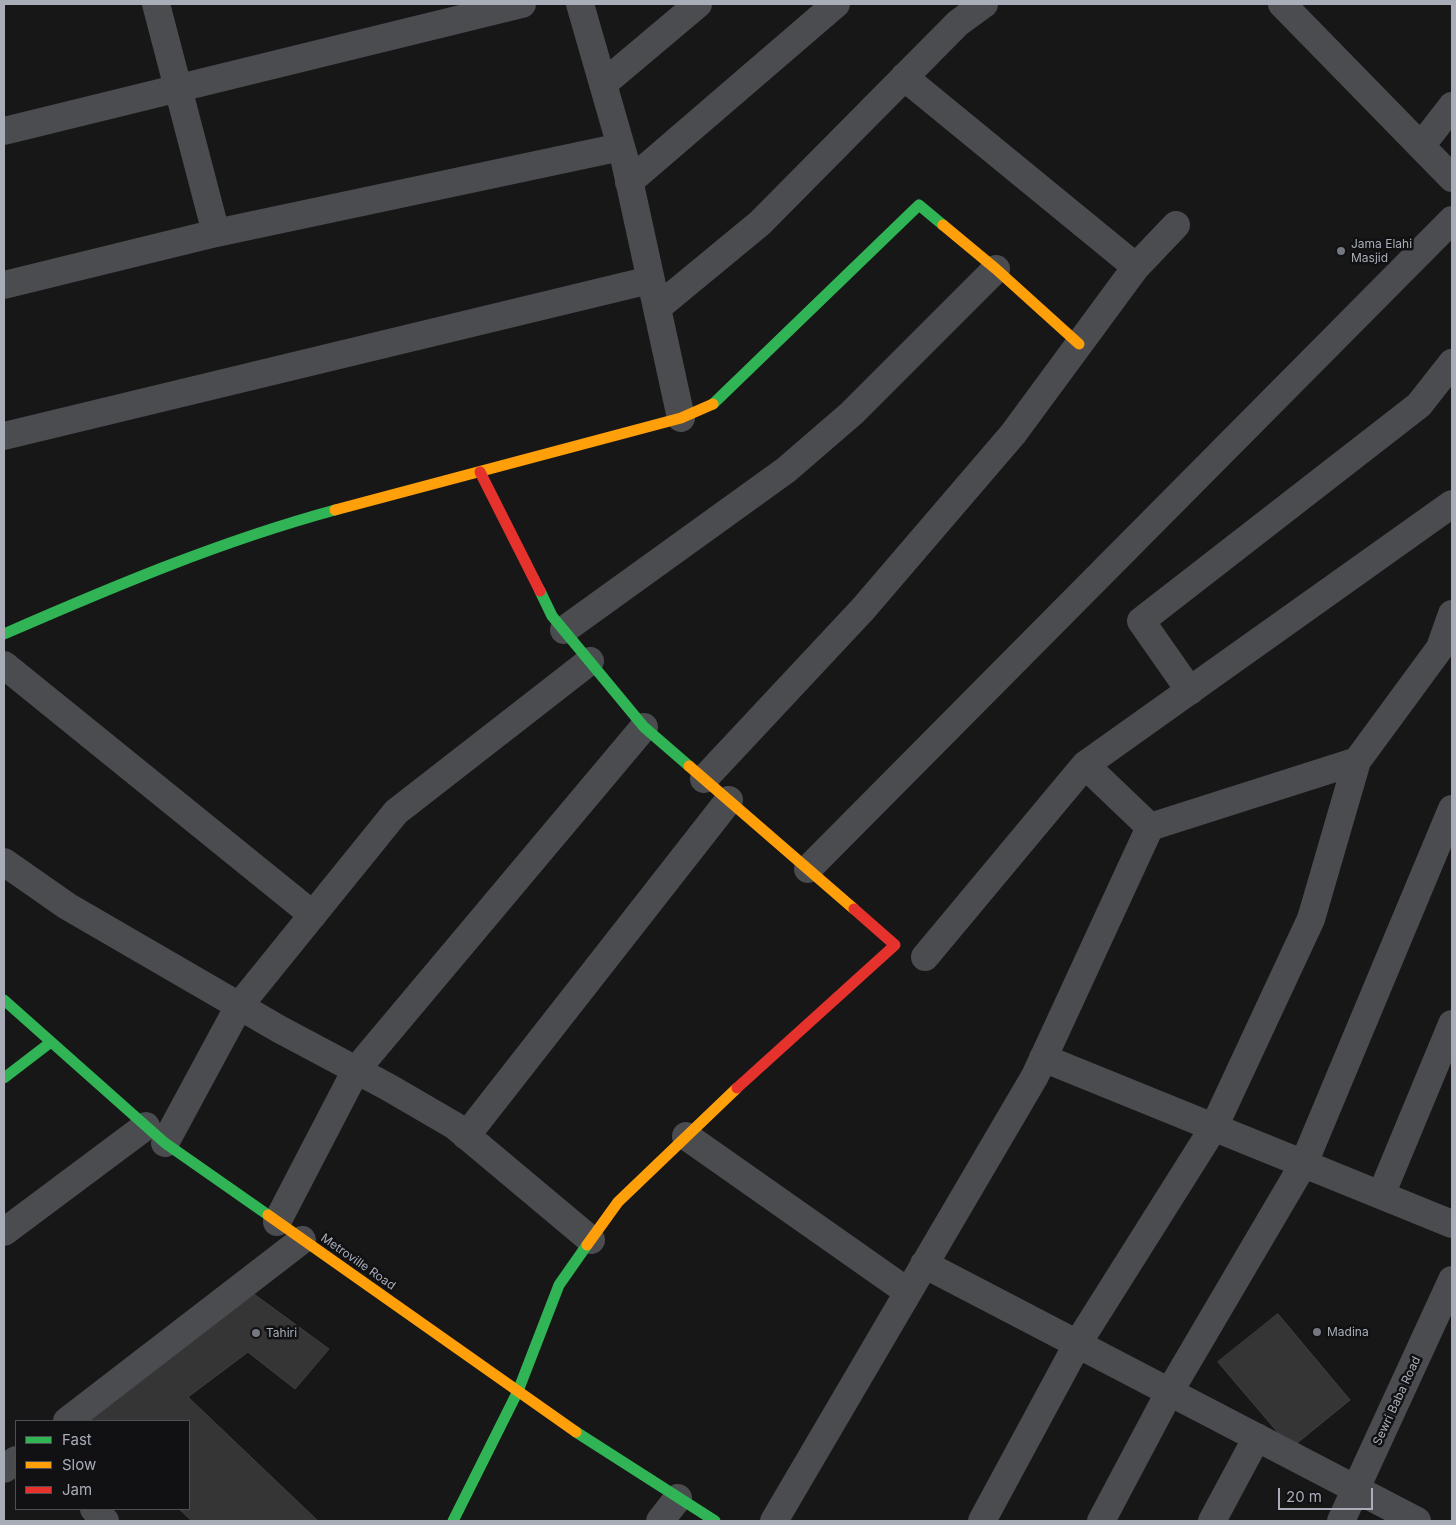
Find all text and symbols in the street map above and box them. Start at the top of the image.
place label: Jama Elahi Masjid [1351,237,1412,265]
marker: Jama Elahi Masjid [1335,245,1347,257]
street label: Metroville Road [318,1231,398,1293]
place label: Madina [1327,1325,1369,1339]
place label: Tahiri [266,1326,297,1340]
marker: Madina [1311,1326,1323,1338]
marker: Tahiri [250,1327,262,1339]
street label: Sewri Baba Road [1370,1354,1424,1448]
legend [15,1420,190,1510]
text: Fast [62,1430,92,1449]
text: Slow [62,1455,96,1474]
scale bar [1281,1478,1376,1510]
text: Jam [62,1480,92,1499]
text: 20 m [1286,1487,1322,1506]

